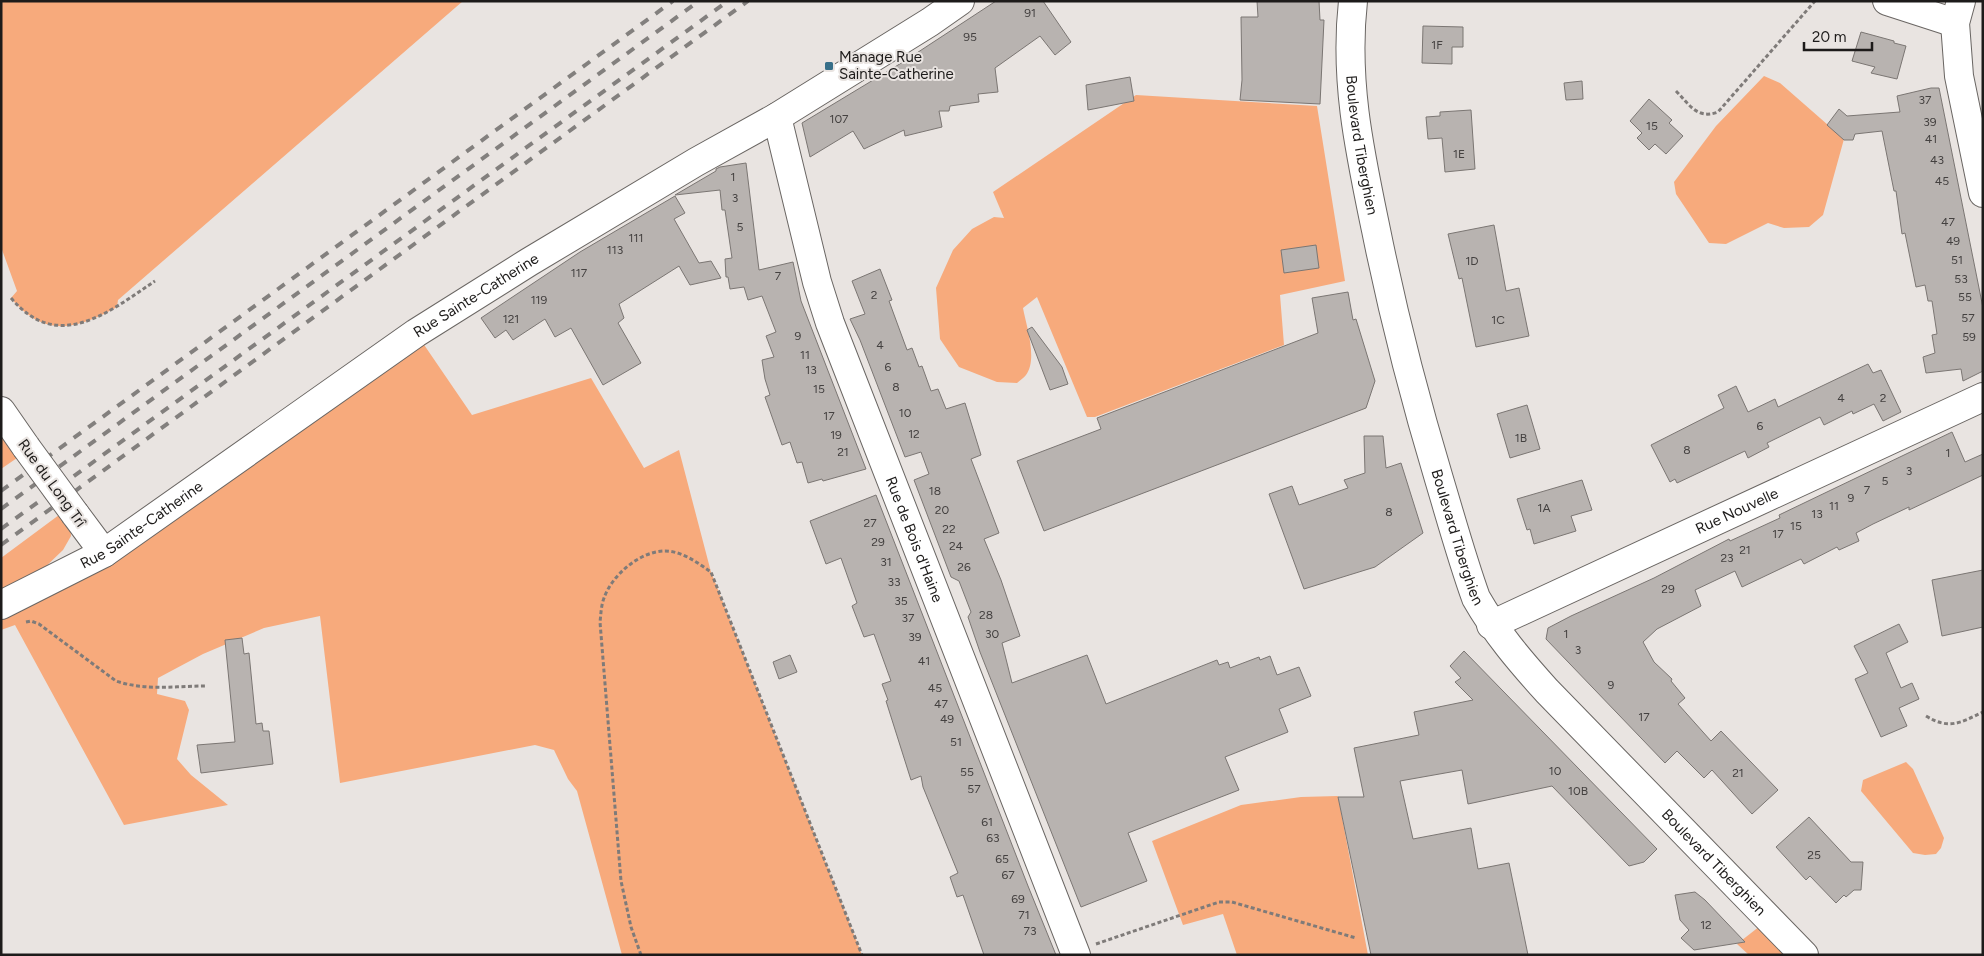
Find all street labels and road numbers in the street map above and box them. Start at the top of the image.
street label: Boulevard Tiberghien [1342,75,1382,217]
street label: Rue Sainte-Catherine [410,249,542,341]
street label: Rue du Long Trî [14,436,91,532]
street label: Boulevard Tiberghien [1428,467,1487,609]
street label: Rue de Bois d'Haine [882,474,947,605]
street label: Rue Sainte-Catherine [77,477,206,573]
street label: Rue Nouvelle [1693,484,1781,538]
street label: Boulevard Tiberghien [1658,805,1770,919]

